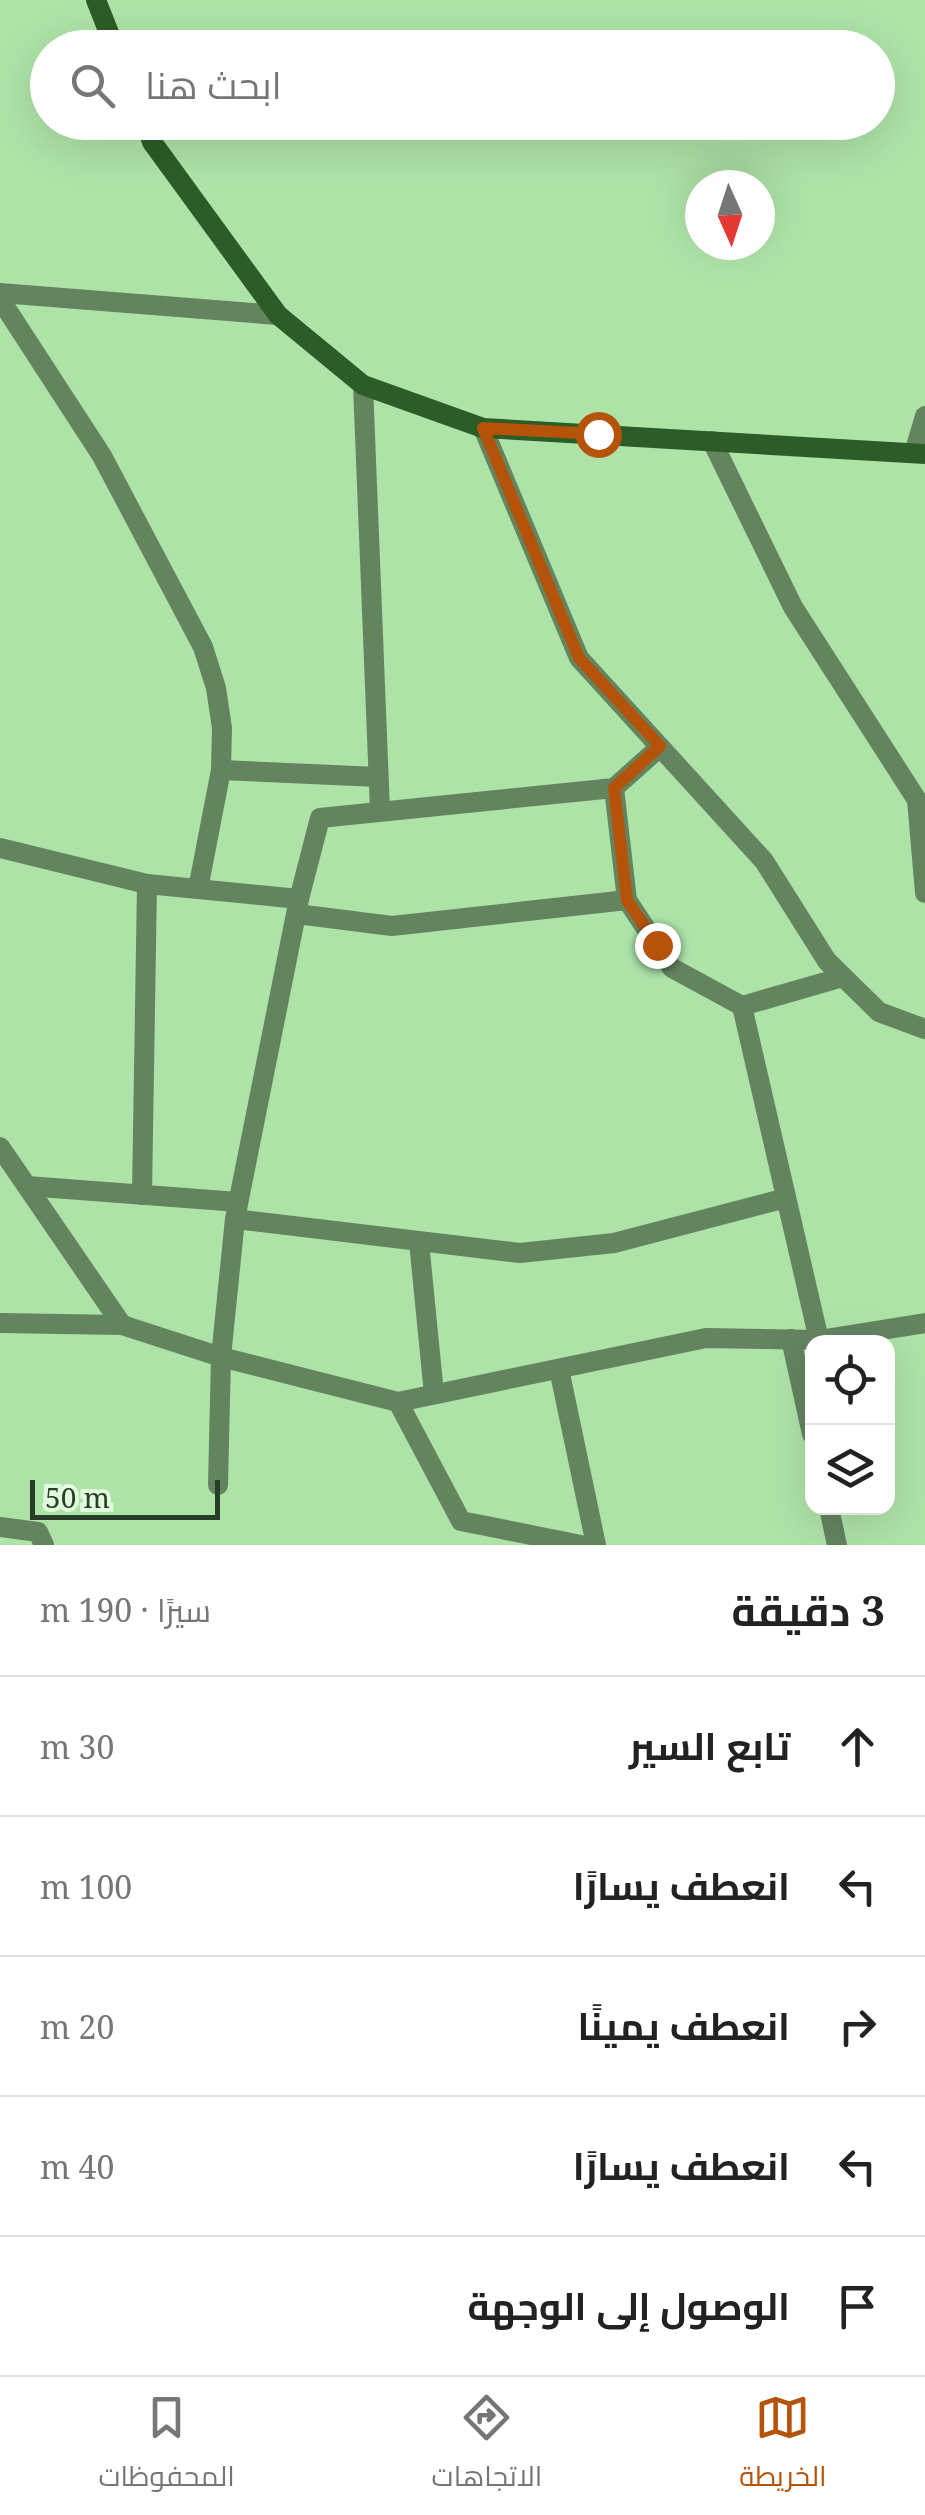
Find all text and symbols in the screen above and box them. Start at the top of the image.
search box [30,30,895,140]
icon: search [65,58,120,113]
text: ابحث هنا [145,58,282,110]
north arrow [685,170,775,260]
route start [576,412,622,458]
route end [635,923,681,969]
map controls [805,1335,895,1515]
button: locate [805,1335,895,1425]
button: layers [805,1425,895,1515]
scale bar [30,1475,220,1520]
text: 50 m [45,1478,110,1516]
text: 3 دقيقة [732,1581,885,1638]
text: سيرًا · 190 m [40,1588,211,1631]
text: تابع السير [629,1719,790,1771]
icon: ahead [830,1719,885,1774]
text: 30 m [40,1725,114,1768]
text: انعطف يسارًا [573,1859,790,1911]
icon: left [830,1859,885,1914]
text: 100 m [40,1865,132,1908]
text: انعطف يمينًا [578,1999,790,2051]
icon: right [830,1999,885,2054]
text: 20 m [40,2005,114,2048]
text: انعطف يسارًا [573,2139,790,2191]
icon: left [830,2139,885,2194]
text: 40 m [40,2145,114,2188]
text: الوصول إلى الوجهة [467,2279,790,2331]
icon: arrive [830,2279,885,2334]
tab: المحفوظات [98,2390,235,2502]
tab: الاتجاهات [432,2390,542,2502]
tab: الخريطة [739,2390,827,2502]

